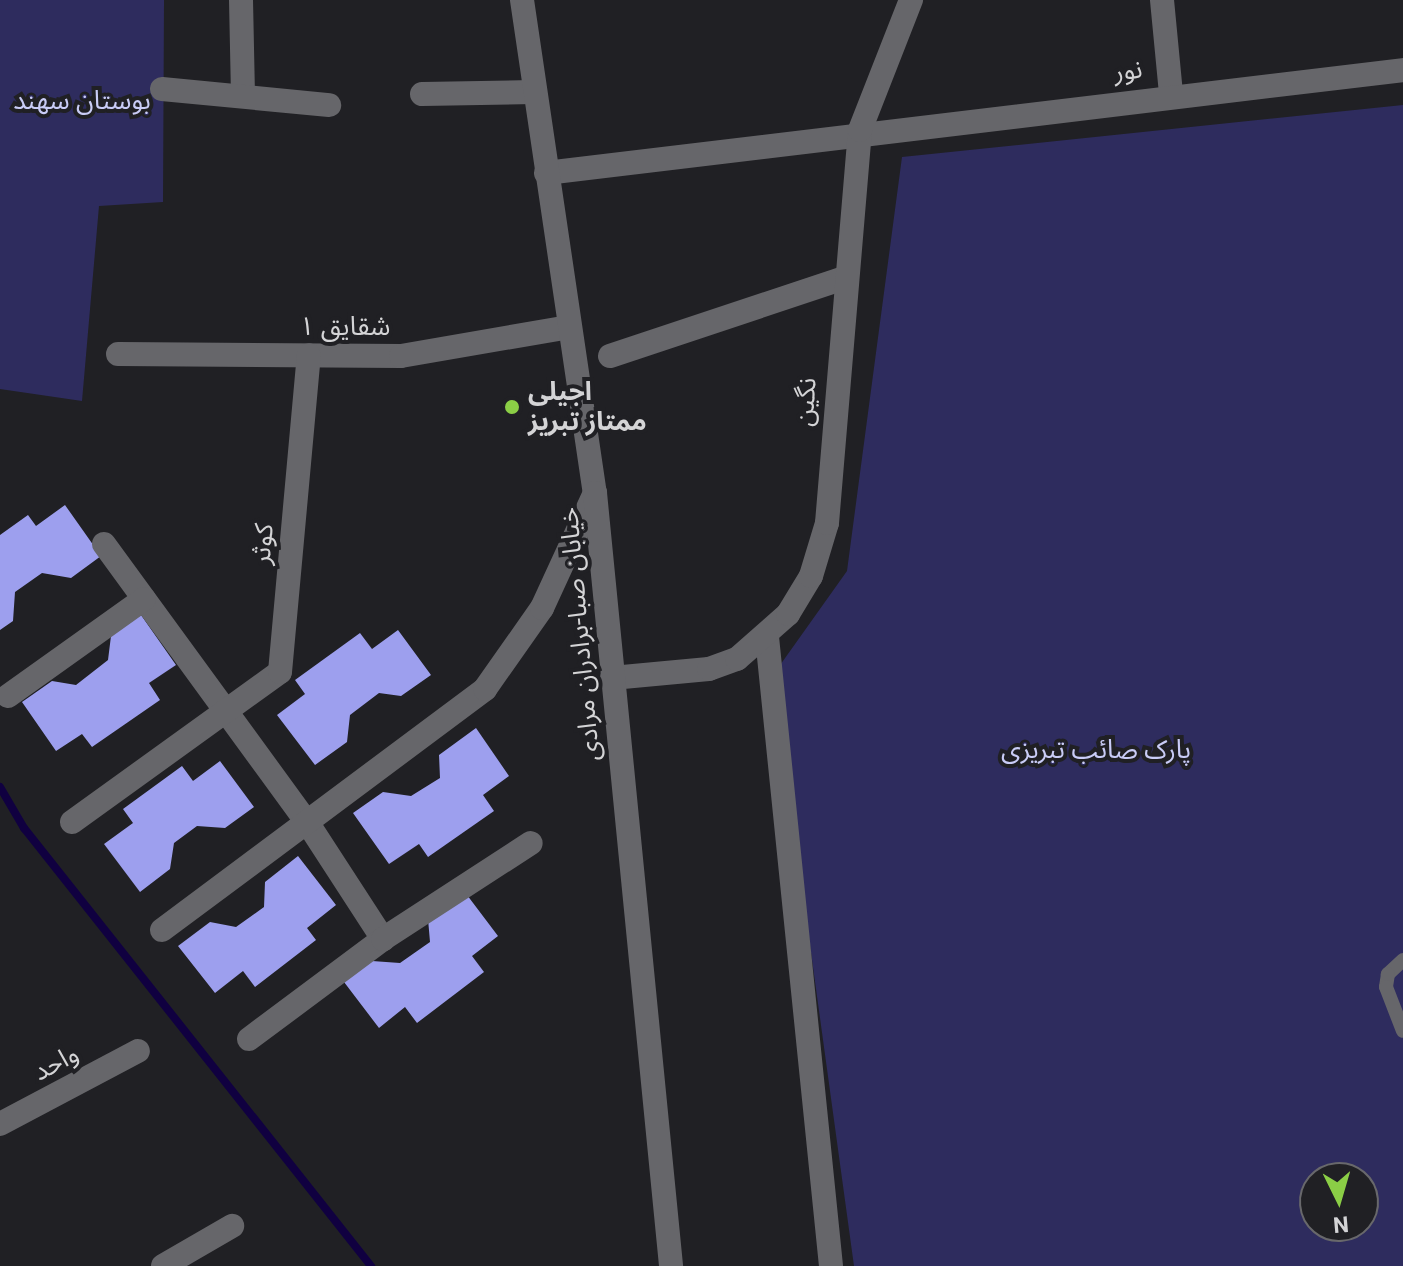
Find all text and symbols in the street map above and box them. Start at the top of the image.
street label: نور [1112,54,1144,88]
park label: بوستان سهند [13,85,151,117]
street label: شقایق ۱ [300,311,390,343]
place label: اجیلی ممتاز تبریز [528,376,647,438]
street label: نگین [789,377,823,427]
marker: اجیلی ممتاز تبریز [503,398,521,416]
street label: خیابان صبا-برادران مرادی [553,506,607,762]
street label: کوثر [246,522,280,566]
park label: پارک صائب تبریزی [1001,734,1191,766]
street label: واحد [28,1038,84,1088]
north arrow [1299,1162,1379,1242]
text: N [1332,1211,1350,1238]

